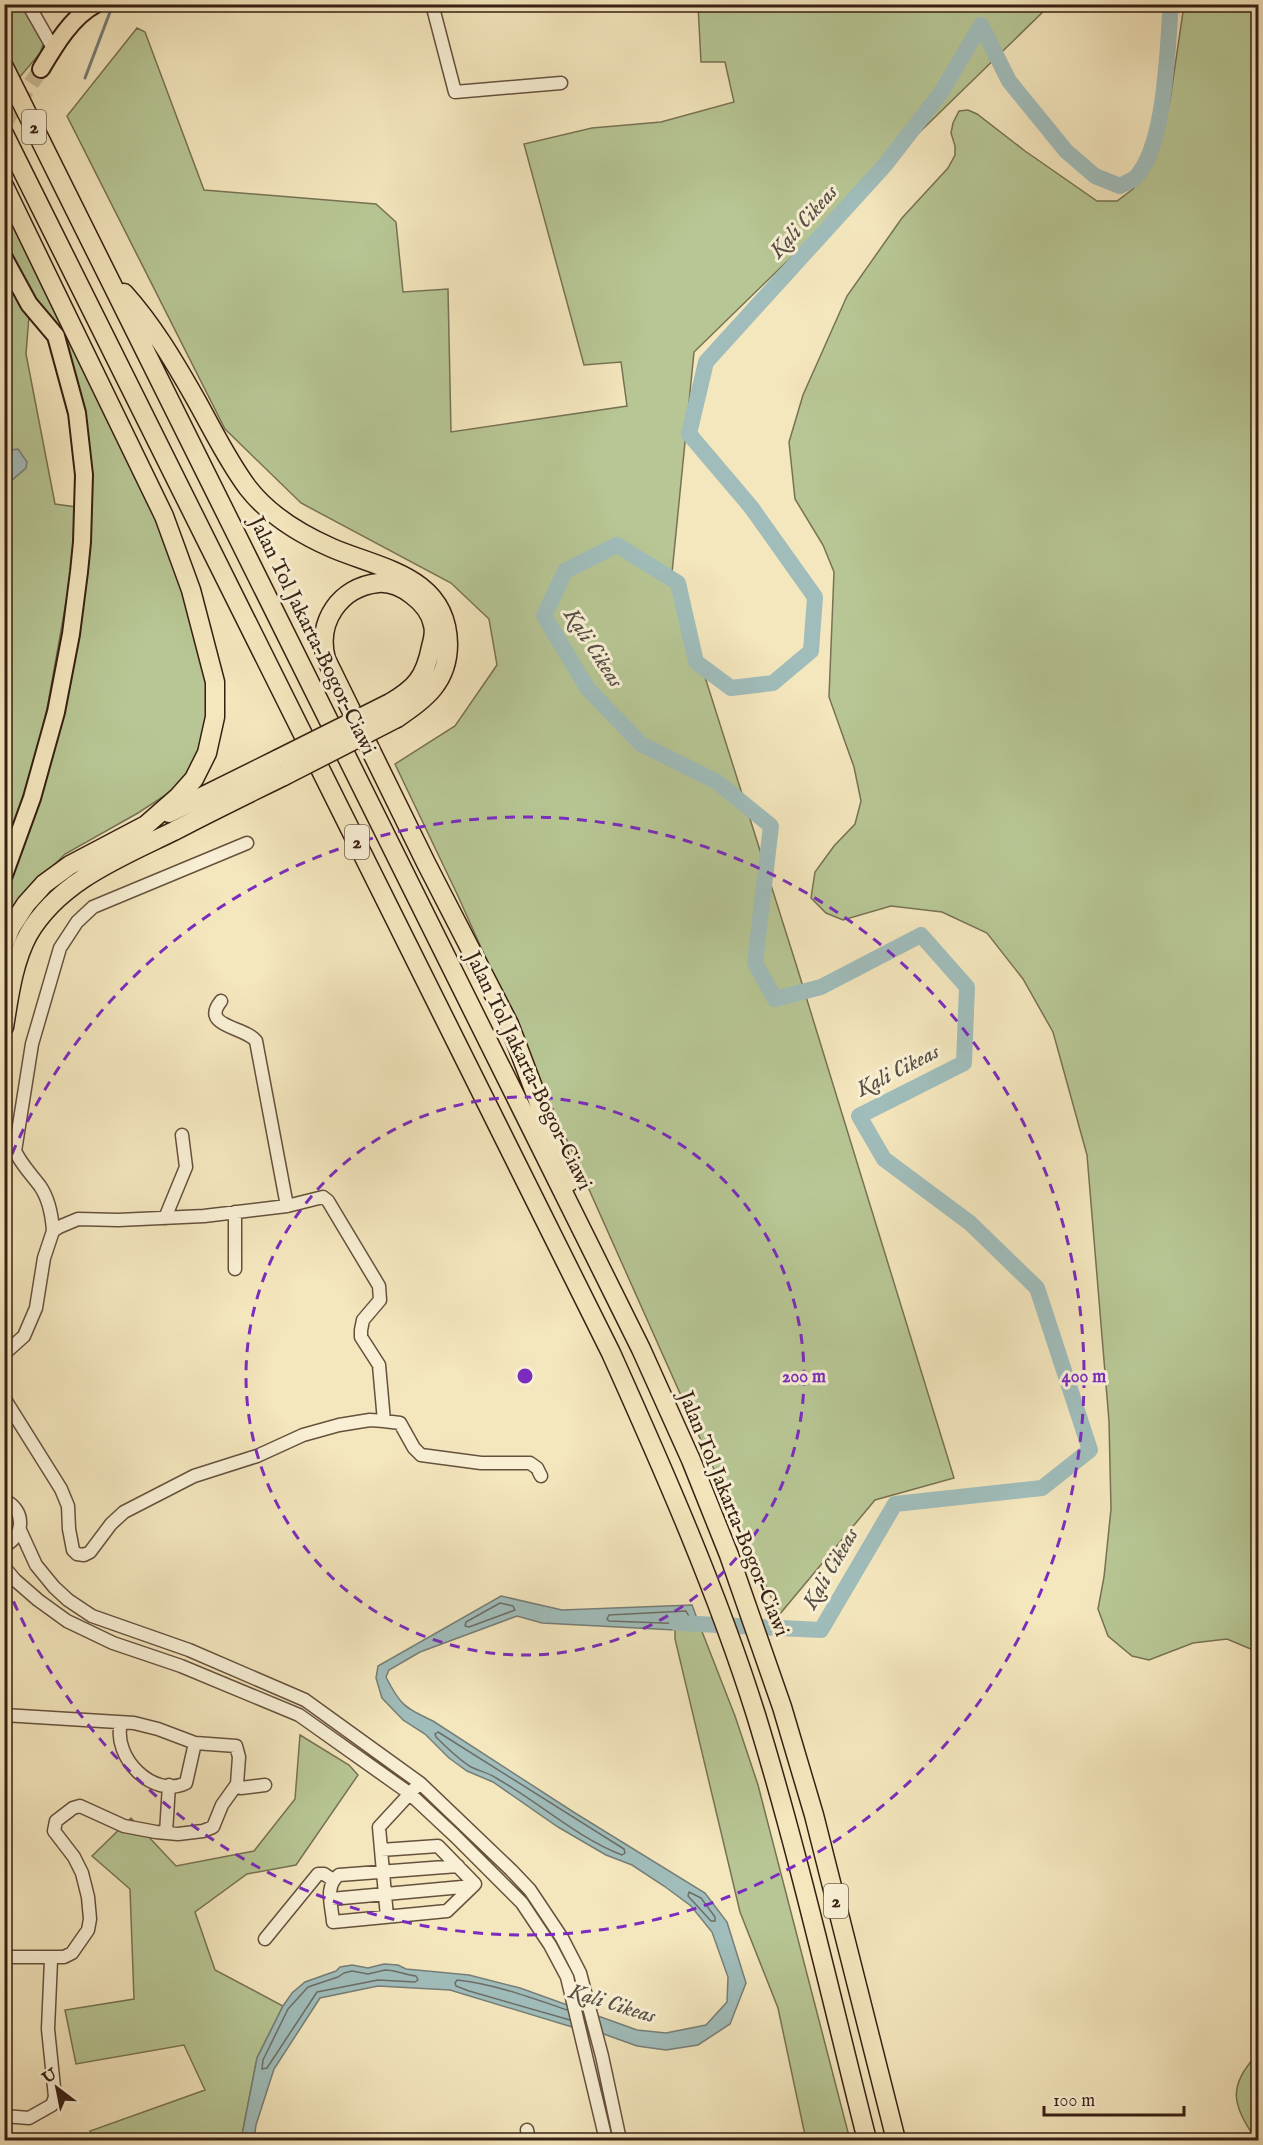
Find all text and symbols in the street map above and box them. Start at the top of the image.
road number: 2 [22,110,46,144]
water label: Kali Cikeas [763,179,845,265]
street label: Jalan Tol Jakarta–Bogor–Ciawi [241,510,382,760]
water label: Kali Cikeas [556,602,630,694]
road number: 2 [345,825,369,859]
street label: Jalan Tol Jakarta–Bogor–Ciawi [457,945,598,1195]
water label: Kali Cikeas [851,1038,945,1104]
centre of rings [515,1366,535,1386]
text: 200 m [782,1366,826,1389]
text: 400 m [1062,1366,1106,1389]
street label: Jalan Tol Jakarta–Bogor–Ciawi [671,1385,795,1641]
water label: Kali Cikeas [796,1523,866,1616]
road number: 2 [824,1884,848,1918]
water label: Kali Cikeas [564,1977,660,2031]
north arrow [27,2058,87,2118]
text: U [38,2065,62,2090]
scale bar [1044,2079,1184,2117]
text: 100 m [1053,2090,1095,2113]

